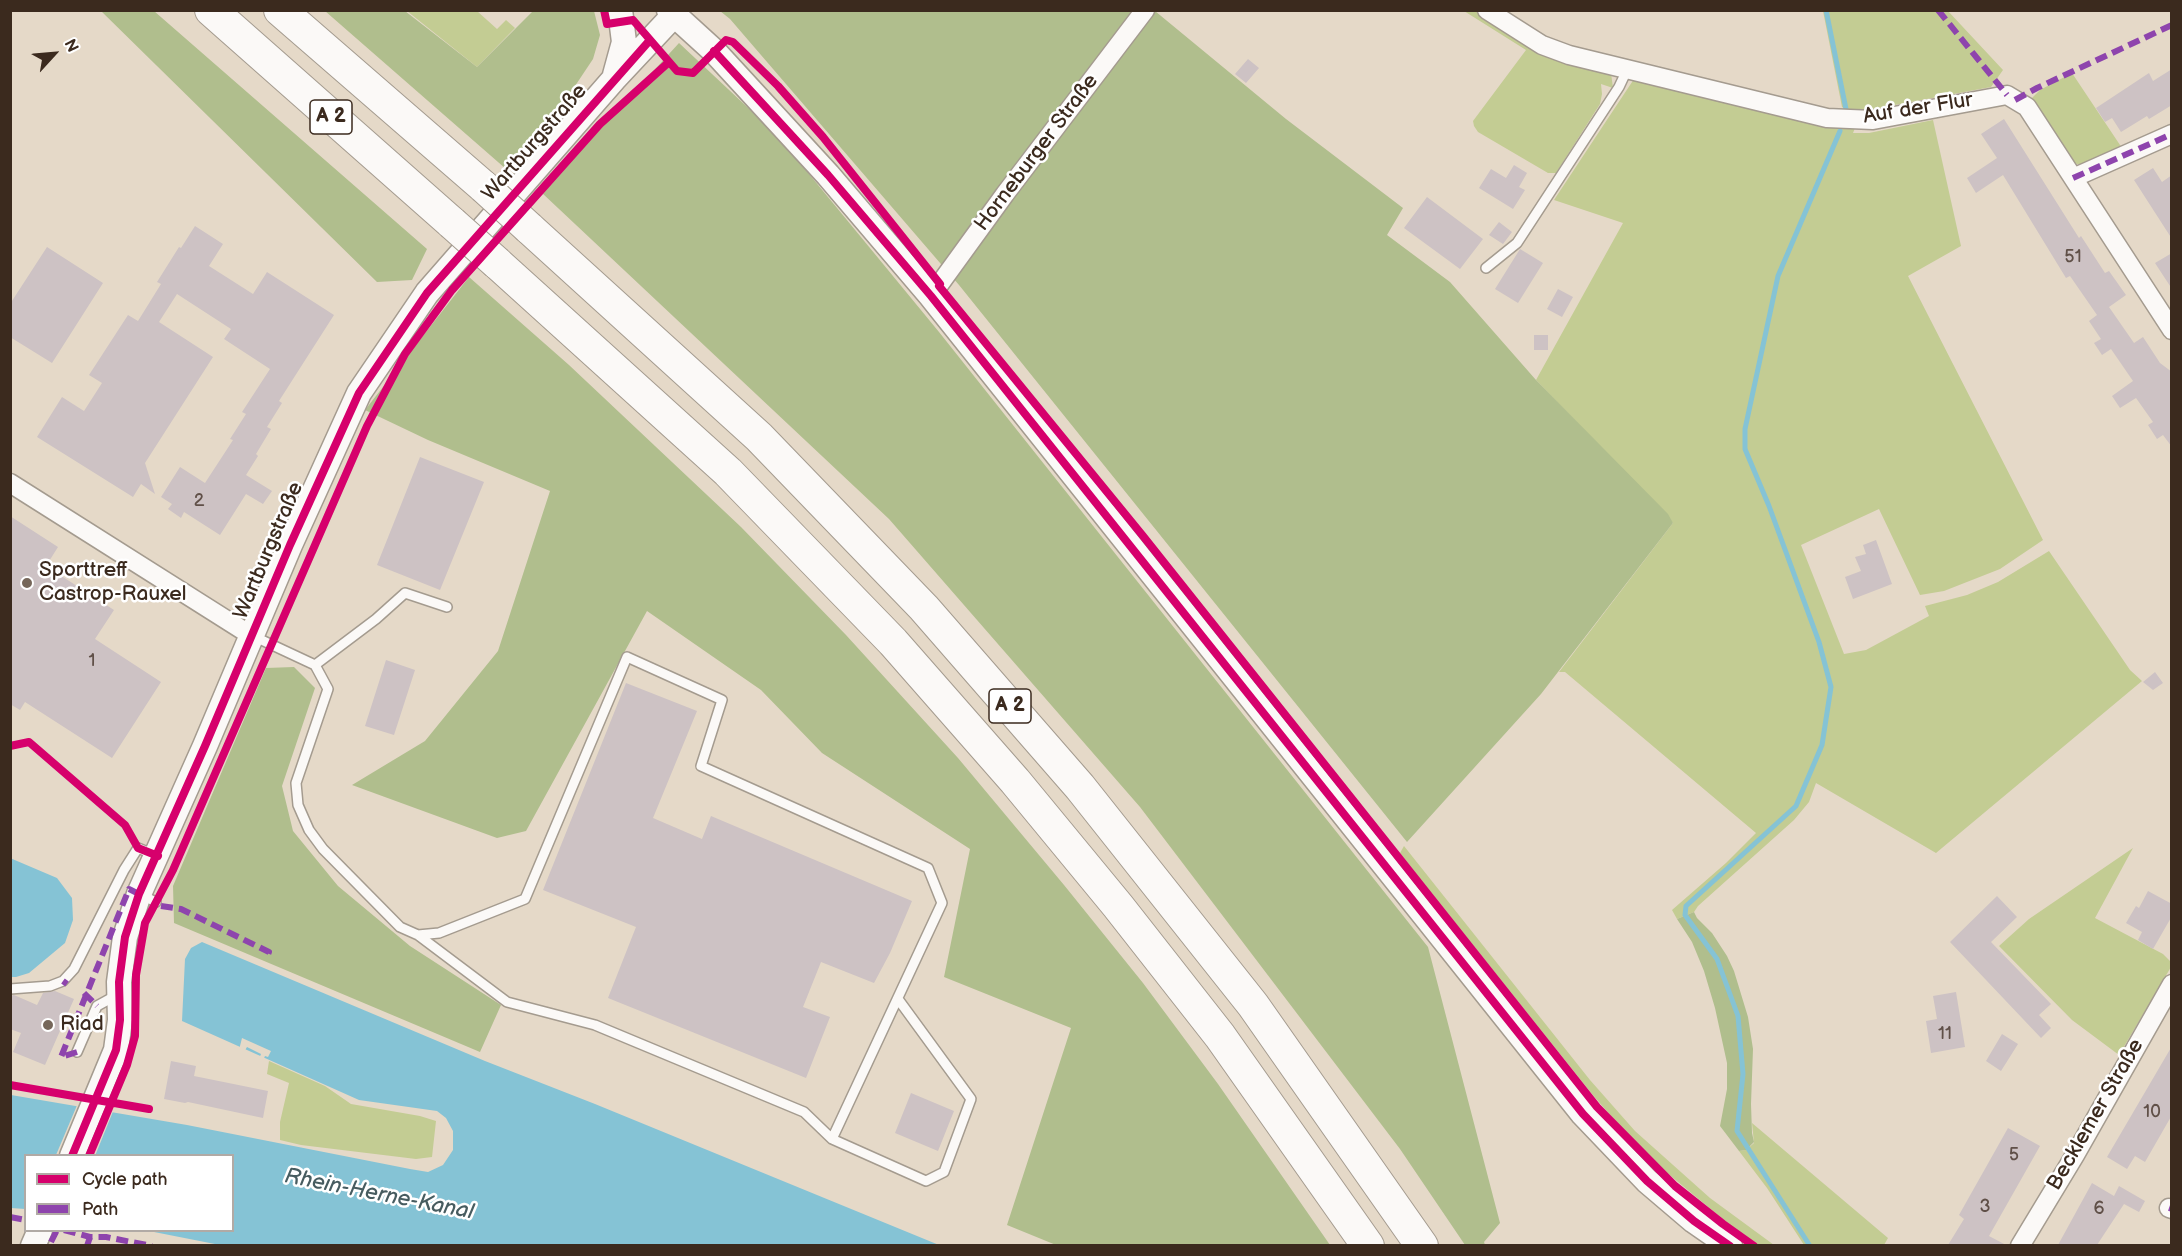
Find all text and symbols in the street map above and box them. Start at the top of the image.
north arrow [24,24,84,84]
text: N [59,36,82,55]
street label: Horneburger Straße [970,70,1104,236]
street label: Wartburgstraße [477,79,593,207]
street label: Auf der Flur [1861,88,1975,130]
road number: A 2 [310,100,352,134]
house number: 51 [2064,246,2082,268]
street label: Wartburgstraße [229,479,309,623]
house number: 2 [194,490,204,512]
place label: Sporttreff Castrop-Rauxel [39,558,186,608]
marker: Sporttreff Castrop-Rauxel [20,576,34,590]
house number: 1 [89,650,95,672]
road number: A 2 [989,689,1031,723]
place label: Riad [60,1012,104,1038]
marker: Riad [41,1018,55,1032]
house number: 11 [1938,1023,1952,1045]
street label: Becklemer Straße [2042,1035,2150,1195]
house number: 10 [2143,1101,2161,1123]
house number: 5 [2009,1144,2019,1166]
legend [24,1154,234,1232]
water label: Rhein-Herne-Kanal [282,1164,476,1226]
text: Cycle path [82,1169,168,1190]
house number: 3 [1979,1196,1991,1218]
house number: 6 [2094,1198,2104,1220]
text: Path [82,1199,118,1220]

